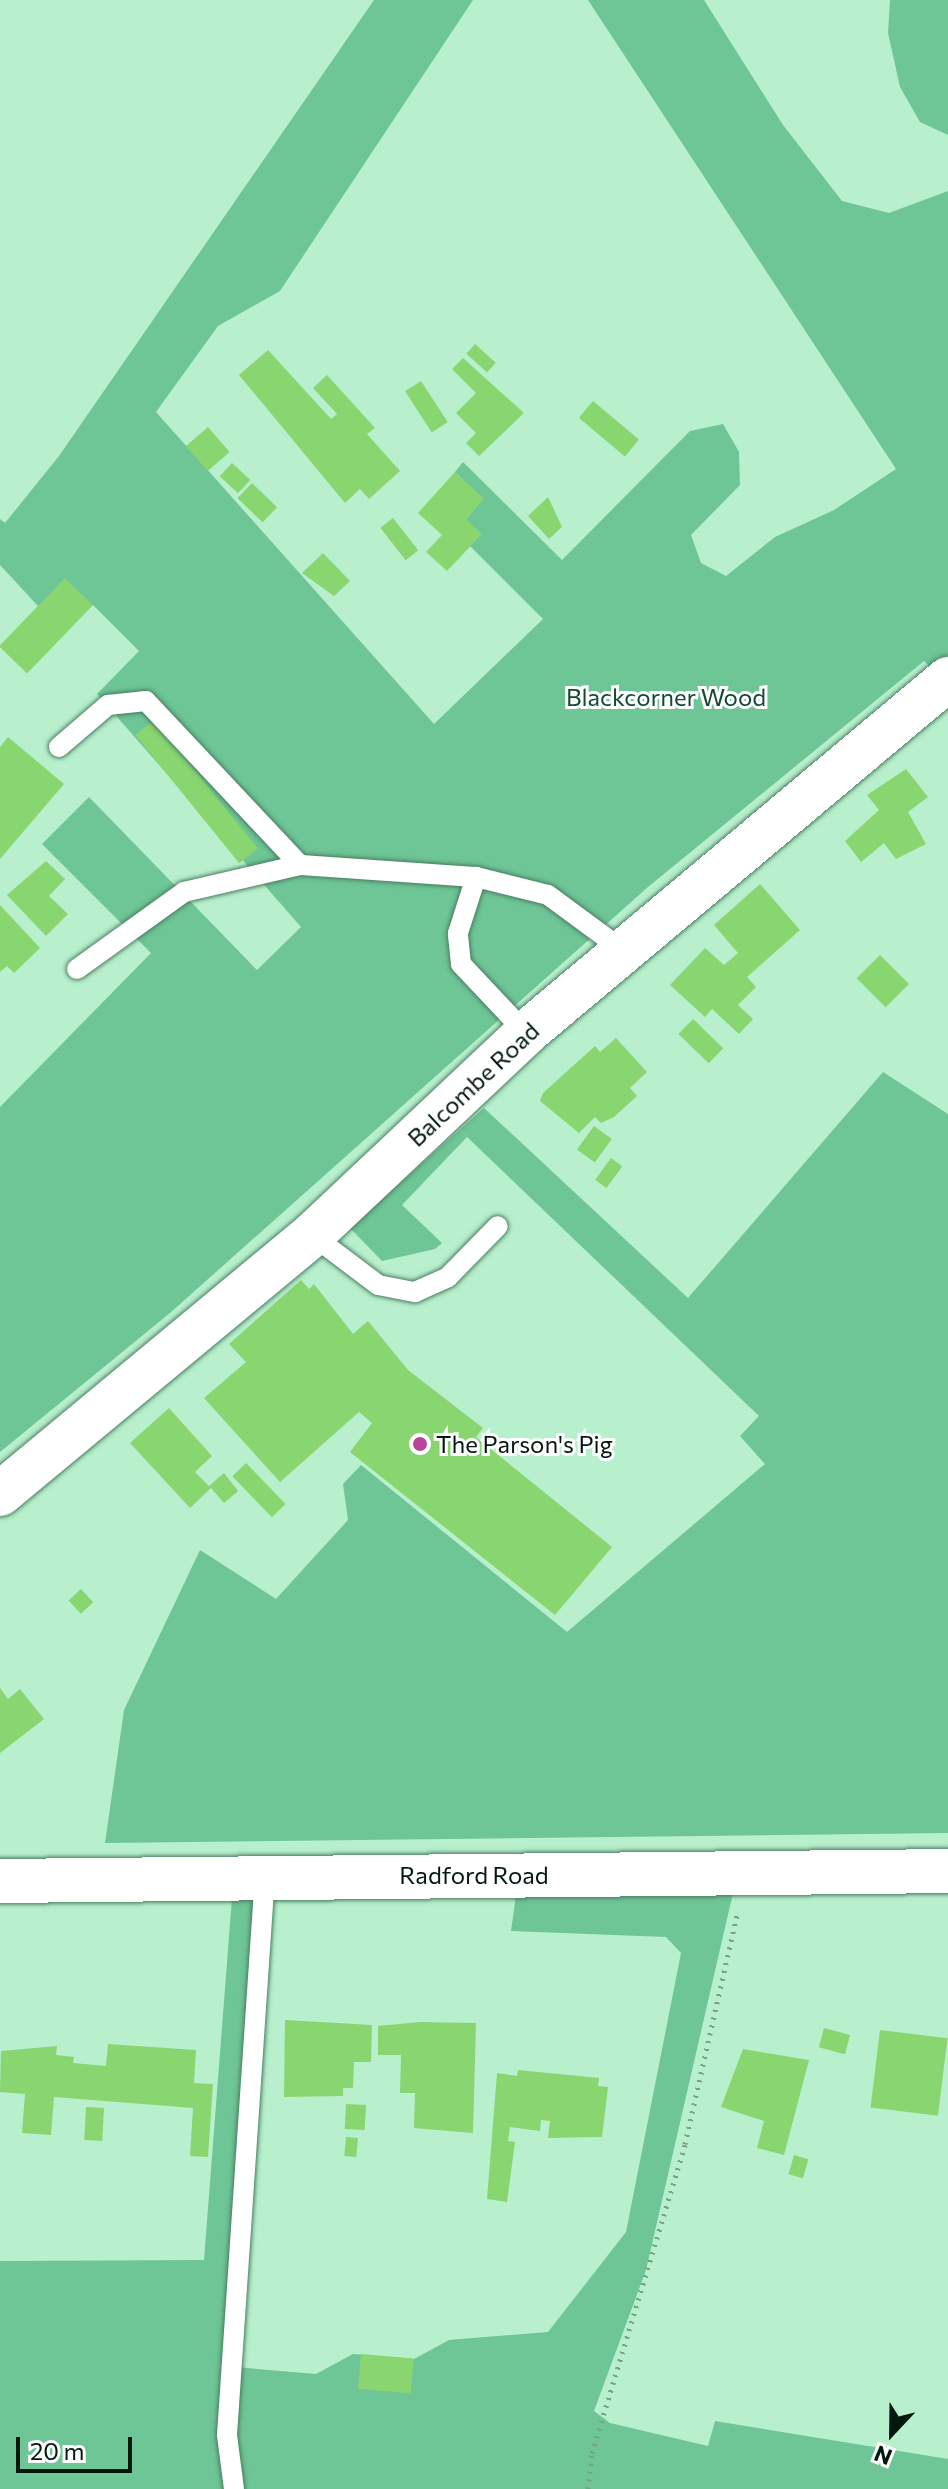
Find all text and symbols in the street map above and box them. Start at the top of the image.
park label: Blackcorner Wood [566,683,766,711]
street label: Balcombe Road [401,1016,545,1152]
place label: The Parson's Pig [436,1430,613,1458]
marker: The Parson's Pig [411,1435,429,1453]
street label: Radford Road [399,1861,549,1889]
north arrow [852,2393,932,2473]
scale bar [20,2421,136,2471]
text: 20 m [30,2436,84,2465]
text: N [870,2440,896,2471]

